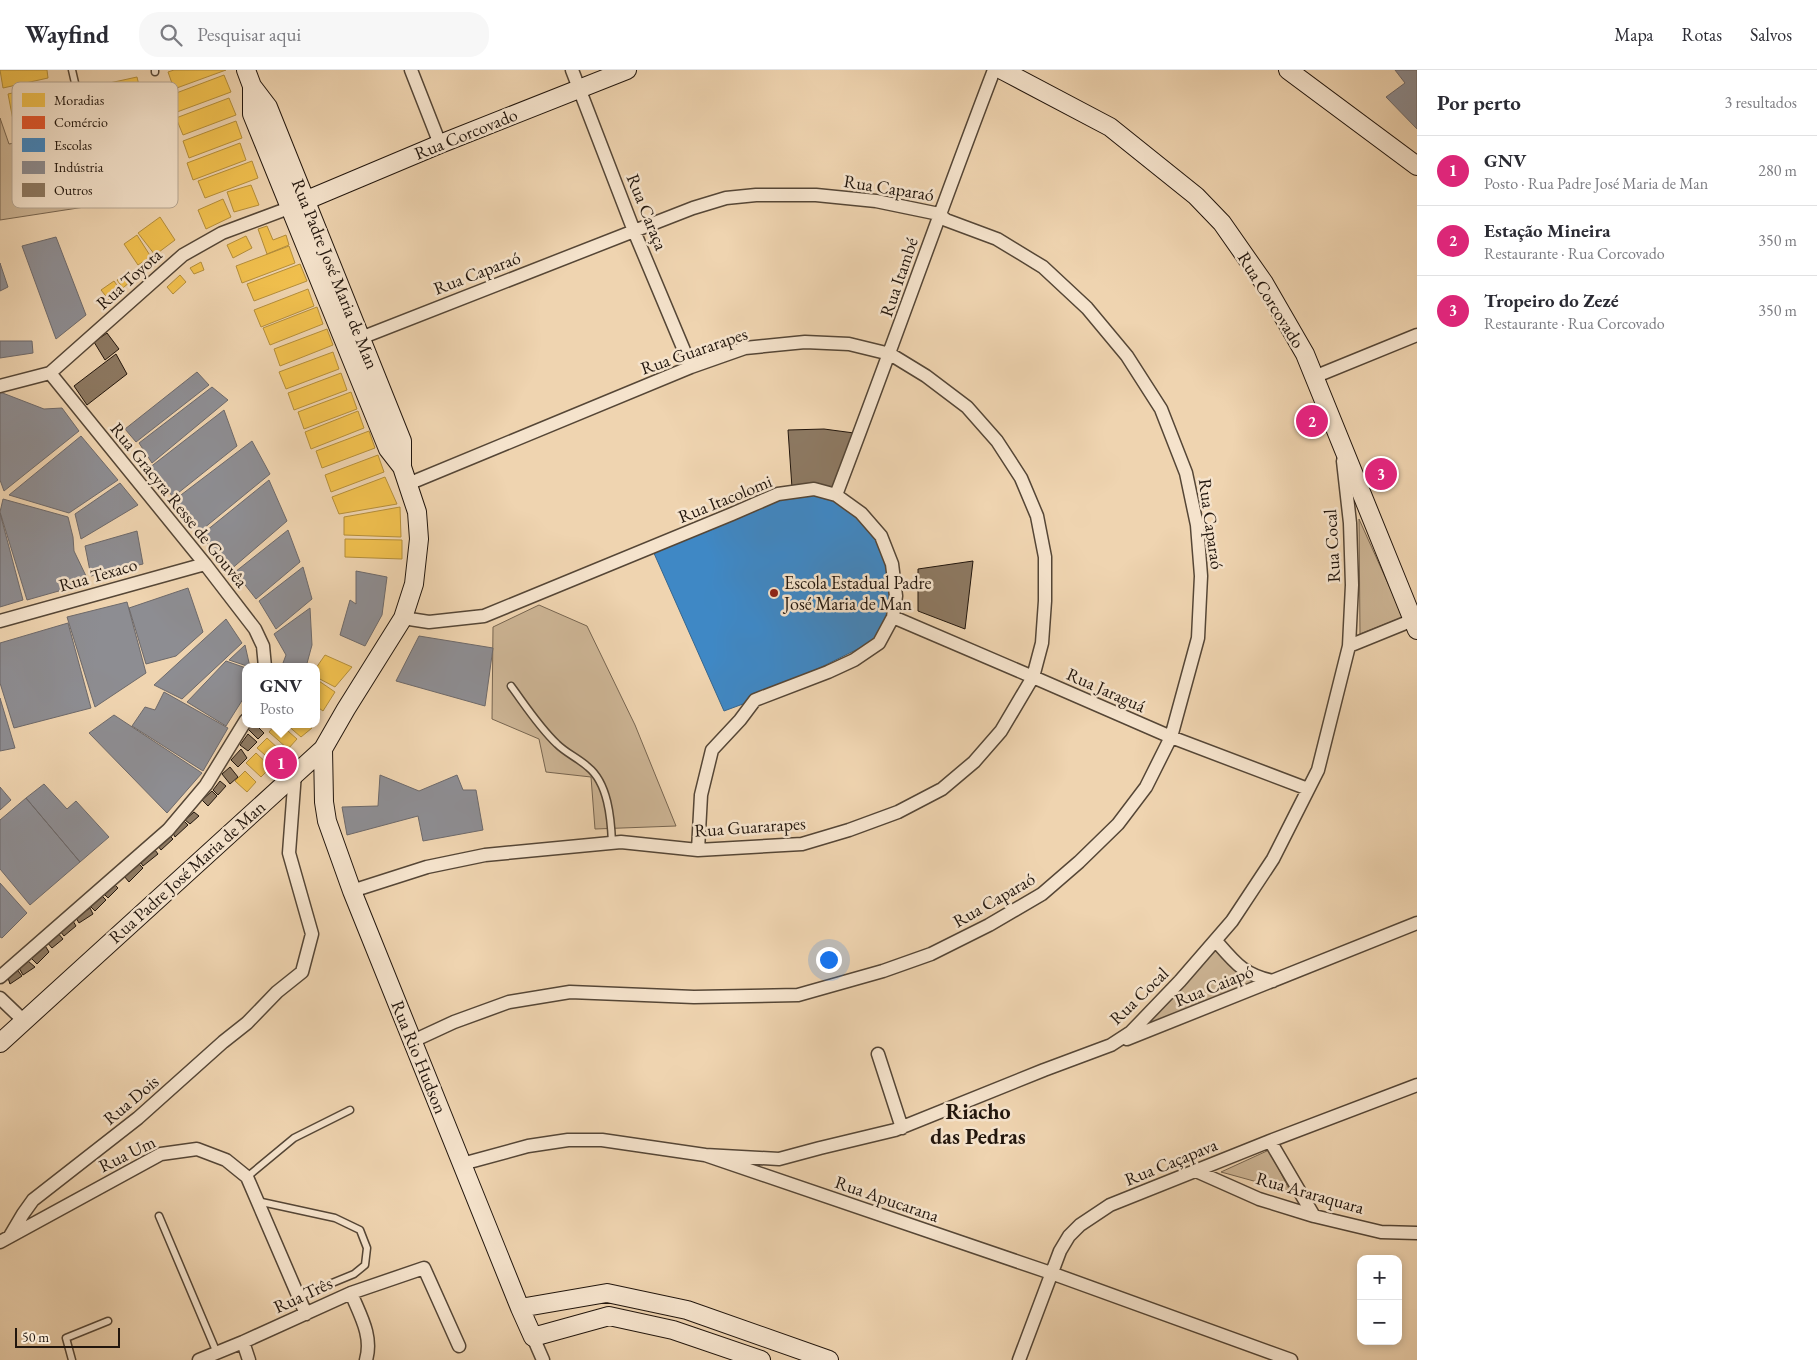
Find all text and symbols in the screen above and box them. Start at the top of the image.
search box [139,12,489,57]
text: Wayfind [25,19,109,50]
icon: search [157,21,185,49]
text: Pesquisar aqui [197,22,301,47]
text: Mapa [1614,23,1654,46]
text: Rotas [1682,23,1722,46]
text: Salvos [1750,23,1792,46]
legend [12,82,178,208]
text: Por perto [1437,89,1521,116]
text: Moradias [54,91,105,109]
text: 3 resultados [1725,92,1797,113]
street label: Rua Corcovado [411,102,521,165]
text: Comércio [54,113,108,131]
text: Escolas [54,136,93,154]
text: GNV [1484,148,1526,173]
text: Indústria [54,158,104,176]
text: 1 [1449,160,1457,181]
text: 280 m [1758,160,1797,181]
street label: Rua Caparaó [842,169,936,206]
street label: Rua Caraça [622,170,674,254]
text: Posto · Rua Padre José Maria de Man [1484,173,1708,194]
street label: Rua Padre José Maria de Man [287,175,384,373]
text: Outros [54,181,93,199]
text: Estação Mineira [1484,218,1611,243]
text: 2 [1449,230,1457,251]
text: 350 m [1758,230,1797,251]
street label: Rua Itambé [874,234,923,320]
street label: Rua Toyota [91,242,167,314]
text: Restaurante · Rua Corcovado [1484,243,1665,264]
street label: Rua Caparaó [430,245,524,300]
street label: Rua Corcovado [1233,247,1310,352]
text: Tropeiro do Zezé [1484,288,1619,313]
text: 3 [1449,300,1457,321]
text: 350 m [1758,300,1797,321]
text: Restaurante · Rua Corcovado [1484,313,1665,334]
street label: Rua Guararapes [637,321,750,380]
pin: 2 [1296,402,1328,440]
street label: Rua Gracyra Resse de Gouvêa [106,417,254,593]
pin: 3 [1365,455,1397,493]
street label: Rua Itacolomi [674,469,776,528]
street label: Rua Caparaó [1194,477,1229,571]
street label: Rua Cocal [1318,509,1345,583]
street label: Rua Texaco [56,552,140,597]
place label: Escola Estadual Padre José Maria de Man [782,571,932,615]
marker: Escola Estadual Padre José Maria de Man [768,587,780,599]
street label: Rua Jaraguá [1063,662,1150,717]
popup [242,663,320,728]
text: GNV [260,673,302,698]
text: Posto [260,698,294,719]
pin: 1 [265,744,297,782]
street label: Rua Padre José Maria de Man [104,795,270,948]
street label: Rua Guararapes [694,811,807,842]
street label: Rua Caparaó [948,867,1039,932]
your location [816,947,842,973]
street label: Rua Caiapó [1171,959,1257,1012]
street label: Rua Cocal [1104,962,1173,1029]
street label: Rua Rio Hudson [386,997,453,1117]
street label: Rua Dois [98,1070,163,1130]
district label: Riacho das Pedras [930,1097,1026,1151]
street label: Rua Um [95,1130,159,1177]
street label: Rua Caçapava [1121,1132,1221,1191]
street label: Rua Araraquara [1254,1166,1368,1219]
street label: Rua Apucarana [832,1170,943,1227]
map controls [1357,1255,1402,1345]
button: + [1357,1255,1402,1300]
street label: Rua Três [270,1271,336,1318]
button: − [1357,1300,1402,1345]
scale bar [15,1325,120,1348]
text: 50 m [22,1328,49,1346]

